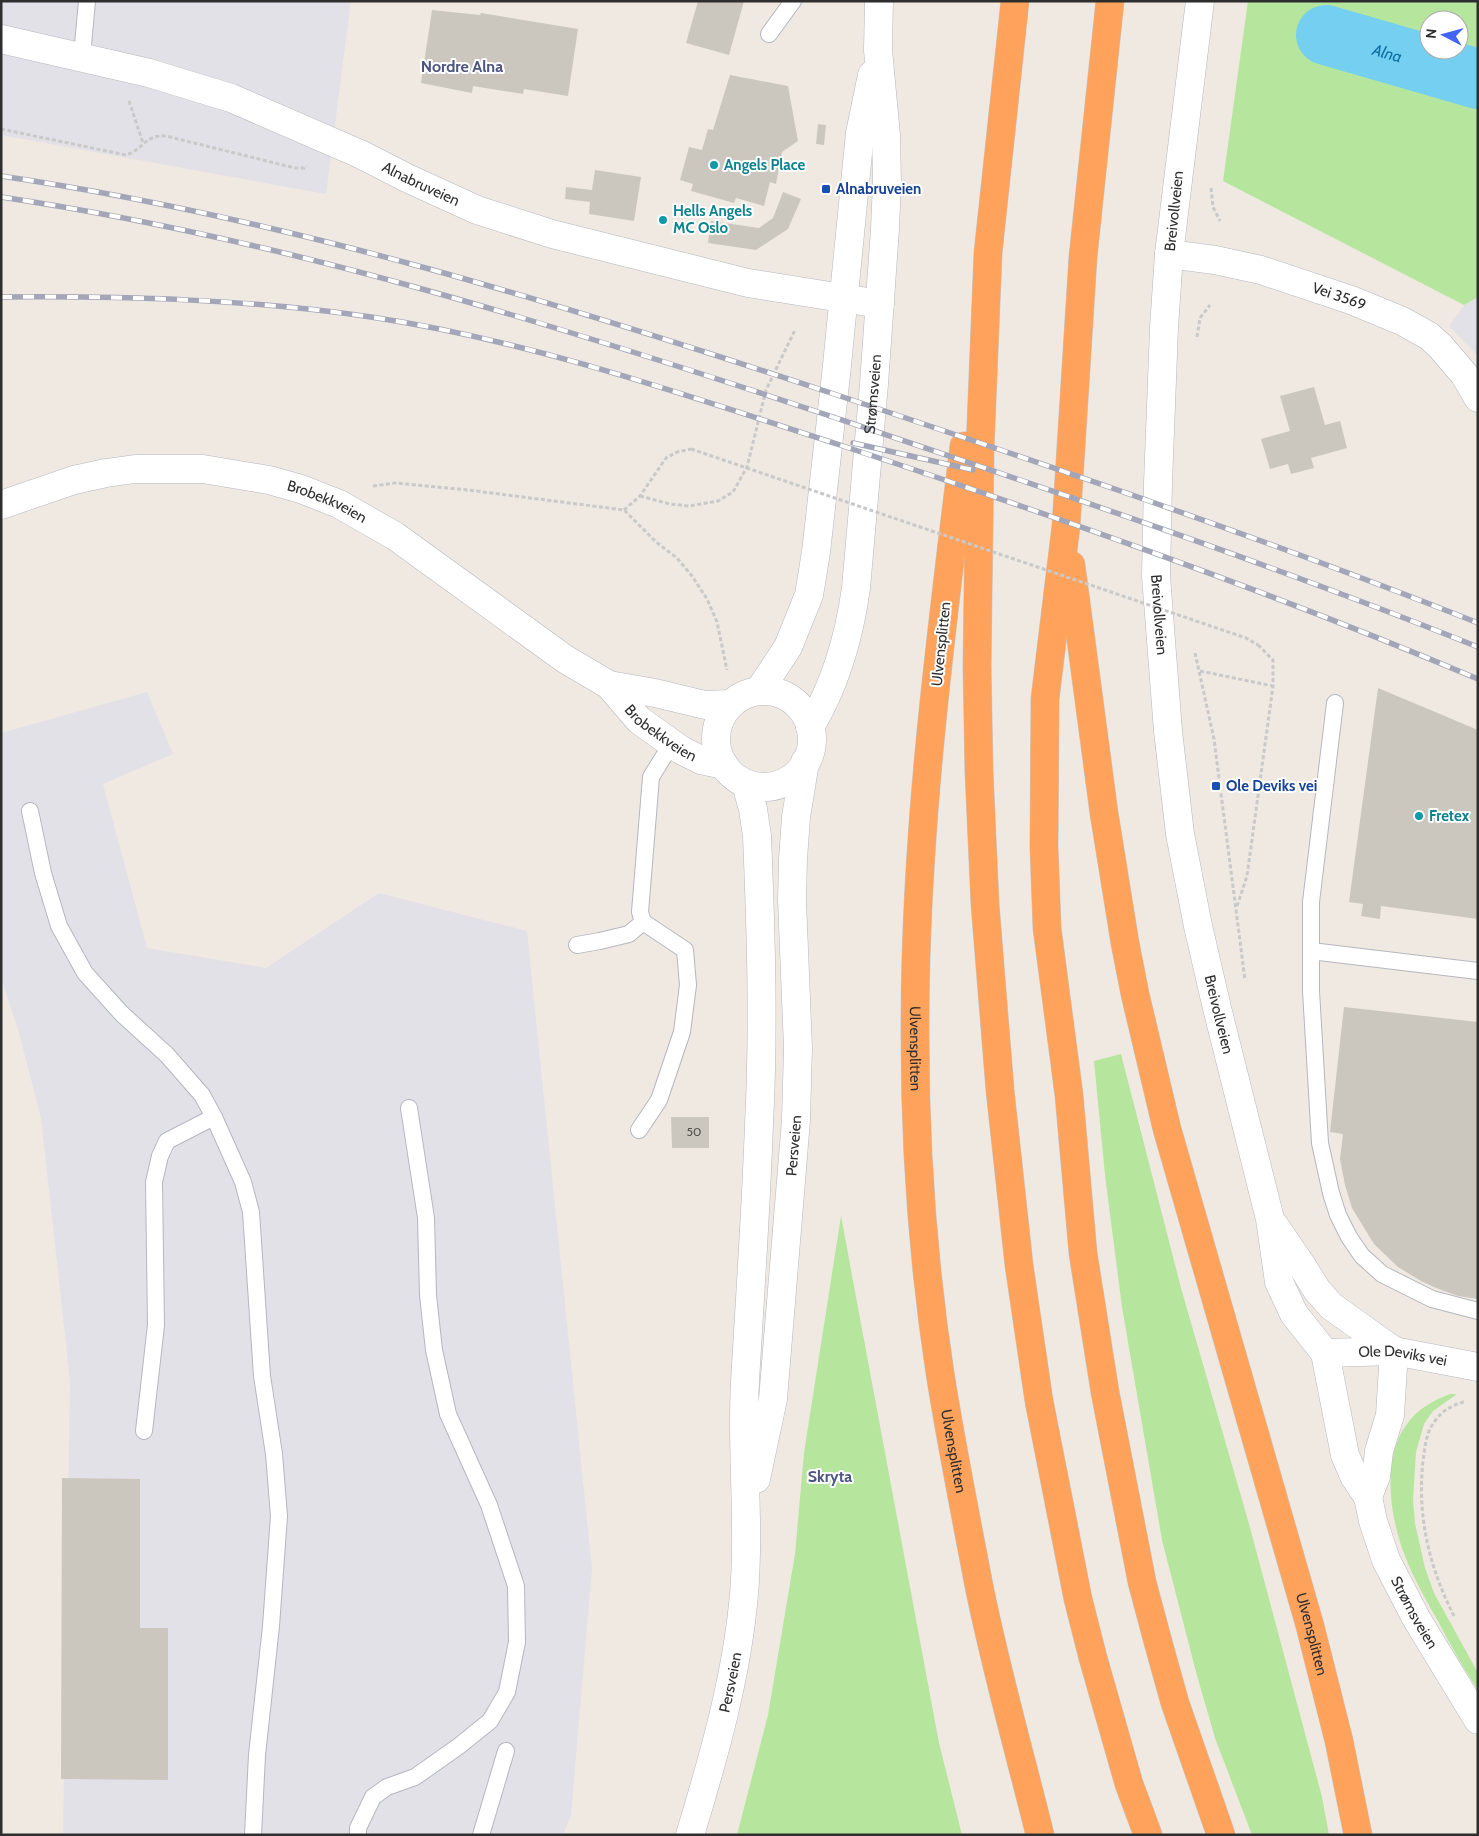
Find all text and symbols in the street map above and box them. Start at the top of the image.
north arrow [1419,10,1469,60]
text: N [1422,28,1441,40]
water label: Alna [1370,39,1404,66]
district label: Nordre Alna [421,57,503,76]
place label: Angels Place [724,156,806,174]
street label: Alnabruveien [379,158,462,210]
marker: Angels Place [708,159,720,171]
street label: Breivollveien [1161,170,1187,252]
place label: Alnabruveien [836,180,921,198]
marker: Alnabruveien [820,183,832,195]
place label: Hells Angels MC Oslo [673,202,752,237]
marker: Hells Angels MC Oslo [657,214,669,226]
street label: Vei 3569 [1310,279,1369,314]
street label: Strømsveien [861,354,885,435]
street label: Brobekkveien [285,477,370,527]
street label: Breivollveien [1147,574,1171,656]
street label: Ulvensplitten [928,601,954,687]
street label: Brobekkveien [621,701,700,765]
place label: Ole Deviks vei [1226,777,1317,795]
marker: Ole Deviks vei [1210,780,1222,792]
place label: Fretex [1429,807,1470,825]
marker: Fretex [1413,810,1425,822]
street label: Breivollveien [1201,973,1237,1056]
street label: Ulvensplitten [906,1006,925,1091]
street label: Persveien [782,1115,805,1177]
house number: 50 [687,1124,701,1139]
street label: Ole Deviks vei [1358,1342,1448,1370]
street label: Ulvensplitten [937,1408,970,1495]
district label: Skryta [808,1467,852,1486]
street label: Strømsveien [1387,1573,1442,1652]
street label: Ulvensplitten [1292,1591,1331,1677]
street label: Persveien [715,1651,745,1714]

